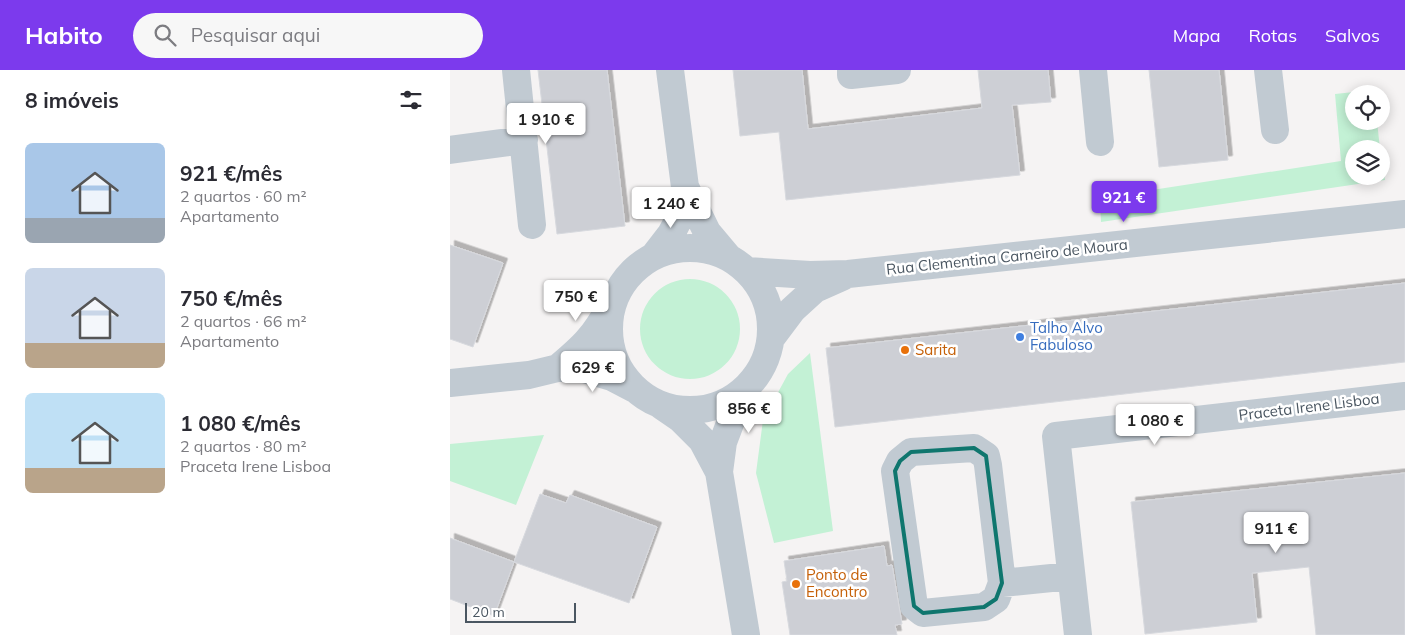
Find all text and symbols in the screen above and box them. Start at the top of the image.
search box [133,13,483,58]
text: Habito [25,20,103,50]
icon: search [151,21,179,49]
text: Pesquisar aqui [191,23,320,47]
text: Mapa [1173,24,1221,47]
text: Rotas [1249,24,1297,47]
text: Salvos [1325,24,1380,47]
map controls [1345,85,1390,185]
button: locate [1345,85,1390,130]
icon: filters [397,86,425,114]
text: 8 imóveis [25,87,119,113]
pin: 1 910 € [500,102,592,145]
text: 1 910 € [518,109,574,129]
button: layers [1345,140,1390,185]
text: 921 €/mês [180,160,282,186]
icon: home [65,163,125,223]
pin: 921 € [1089,180,1159,223]
text: 2 quartos · 60 m² [180,186,307,206]
pin: 1 240 € [625,186,717,229]
text: 921 € [1103,187,1145,207]
text: 1 240 € [643,193,699,213]
text: Apartamento [180,206,279,226]
street label: Rua Clementina Carneiro de Moura [885,234,1129,279]
pin: 750 € [541,280,611,322]
text: 750 €/mês [180,285,282,311]
text: 750 € [555,286,597,306]
icon: home [65,288,125,348]
text: 2 quartos · 66 m² [180,311,307,331]
place label: Talho Alvo Fabuloso [1030,318,1103,354]
text: Apartamento [180,331,279,351]
marker: Talho Alvo Fabuloso [1014,331,1026,343]
place label: Sarita [915,340,957,359]
marker: Sarita [899,344,911,356]
pin: 629 € [558,350,628,393]
text: 629 € [572,357,614,377]
street label: Praceta Irene Lisboa [1238,388,1380,425]
pin: 856 € [714,392,784,434]
text: 856 € [728,398,770,418]
pin: 1 080 € [1109,404,1201,446]
text: 1 080 €/mês [180,410,301,436]
text: 1 080 € [1127,410,1183,430]
icon: home [65,413,125,473]
text: 2 quartos · 80 m² [180,436,307,456]
text: Praceta Irene Lisboa [180,456,331,476]
pin: 911 € [1241,512,1311,554]
text: 911 € [1255,518,1297,538]
place label: Ponto de Encontro [806,565,868,601]
marker: Ponto de Encontro [790,578,802,590]
scale bar [465,600,576,623]
text: 20 m [472,603,505,621]

